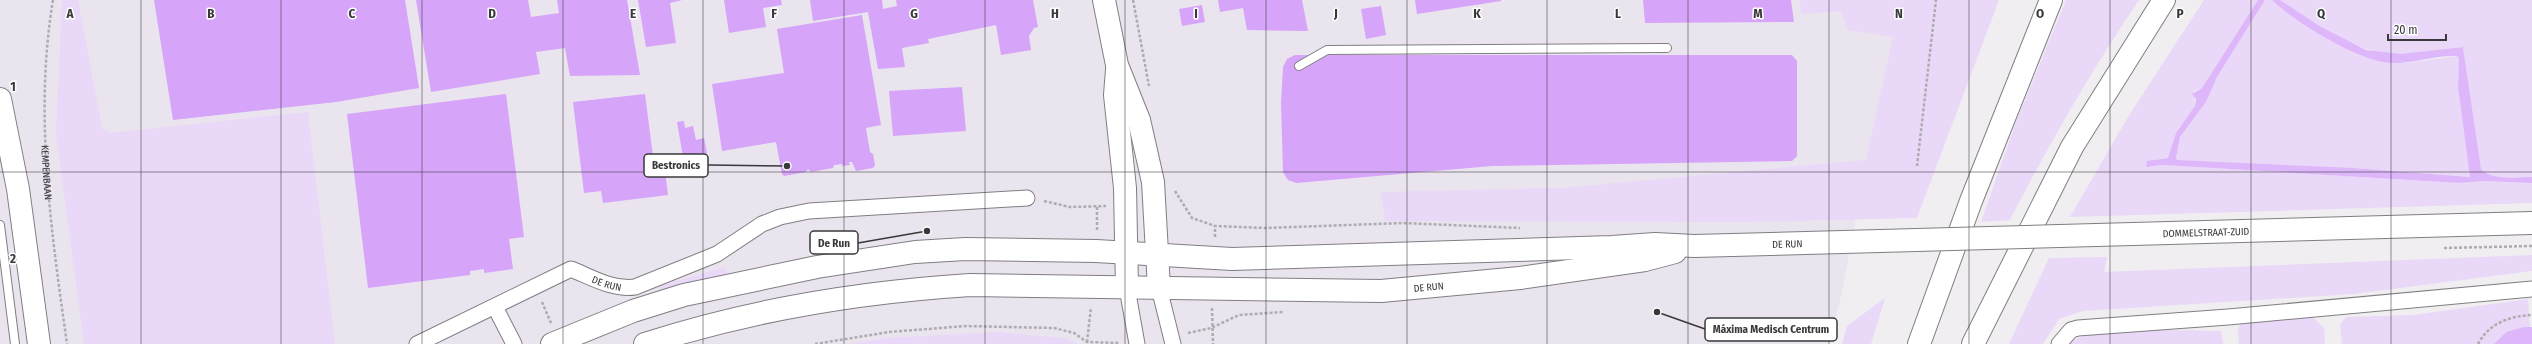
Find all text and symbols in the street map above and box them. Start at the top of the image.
text: A [65,6,74,21]
text: B [207,6,215,21]
text: C [349,6,356,21]
text: D [488,6,496,21]
text: E [630,6,636,21]
text: F [771,6,777,21]
text: G [910,6,918,21]
text: H [1051,6,1059,21]
text: I [1194,6,1198,21]
text: J [1333,6,1338,21]
text: K [1473,6,1481,21]
text: L [1615,6,1621,21]
text: M [1753,6,1763,21]
text: N [1895,6,1903,21]
text: O [2036,6,2044,21]
text: P [2176,6,2184,21]
text: Q [2317,6,2326,21]
scale bar [2388,16,2446,42]
text: 20 m [2394,23,2418,37]
text: 1 [10,79,16,94]
street label: KEMPENBAAN [38,145,54,201]
callout: Bestronics [644,154,708,177]
text: Bestronics [652,159,700,172]
street label: DOMMELSTRAAT-ZUID [2163,226,2250,240]
callout: De Run [810,231,858,254]
text: De Run [818,237,850,250]
street label: DE RUN [1772,238,1803,251]
text: 2 [9,251,16,266]
street label: DE RUN [590,274,622,294]
street label: DE RUN [1413,280,1444,295]
callout: Máxima Medisch Centrum [1705,318,1837,341]
text: Máxima Medisch Centrum [1713,323,1829,336]

